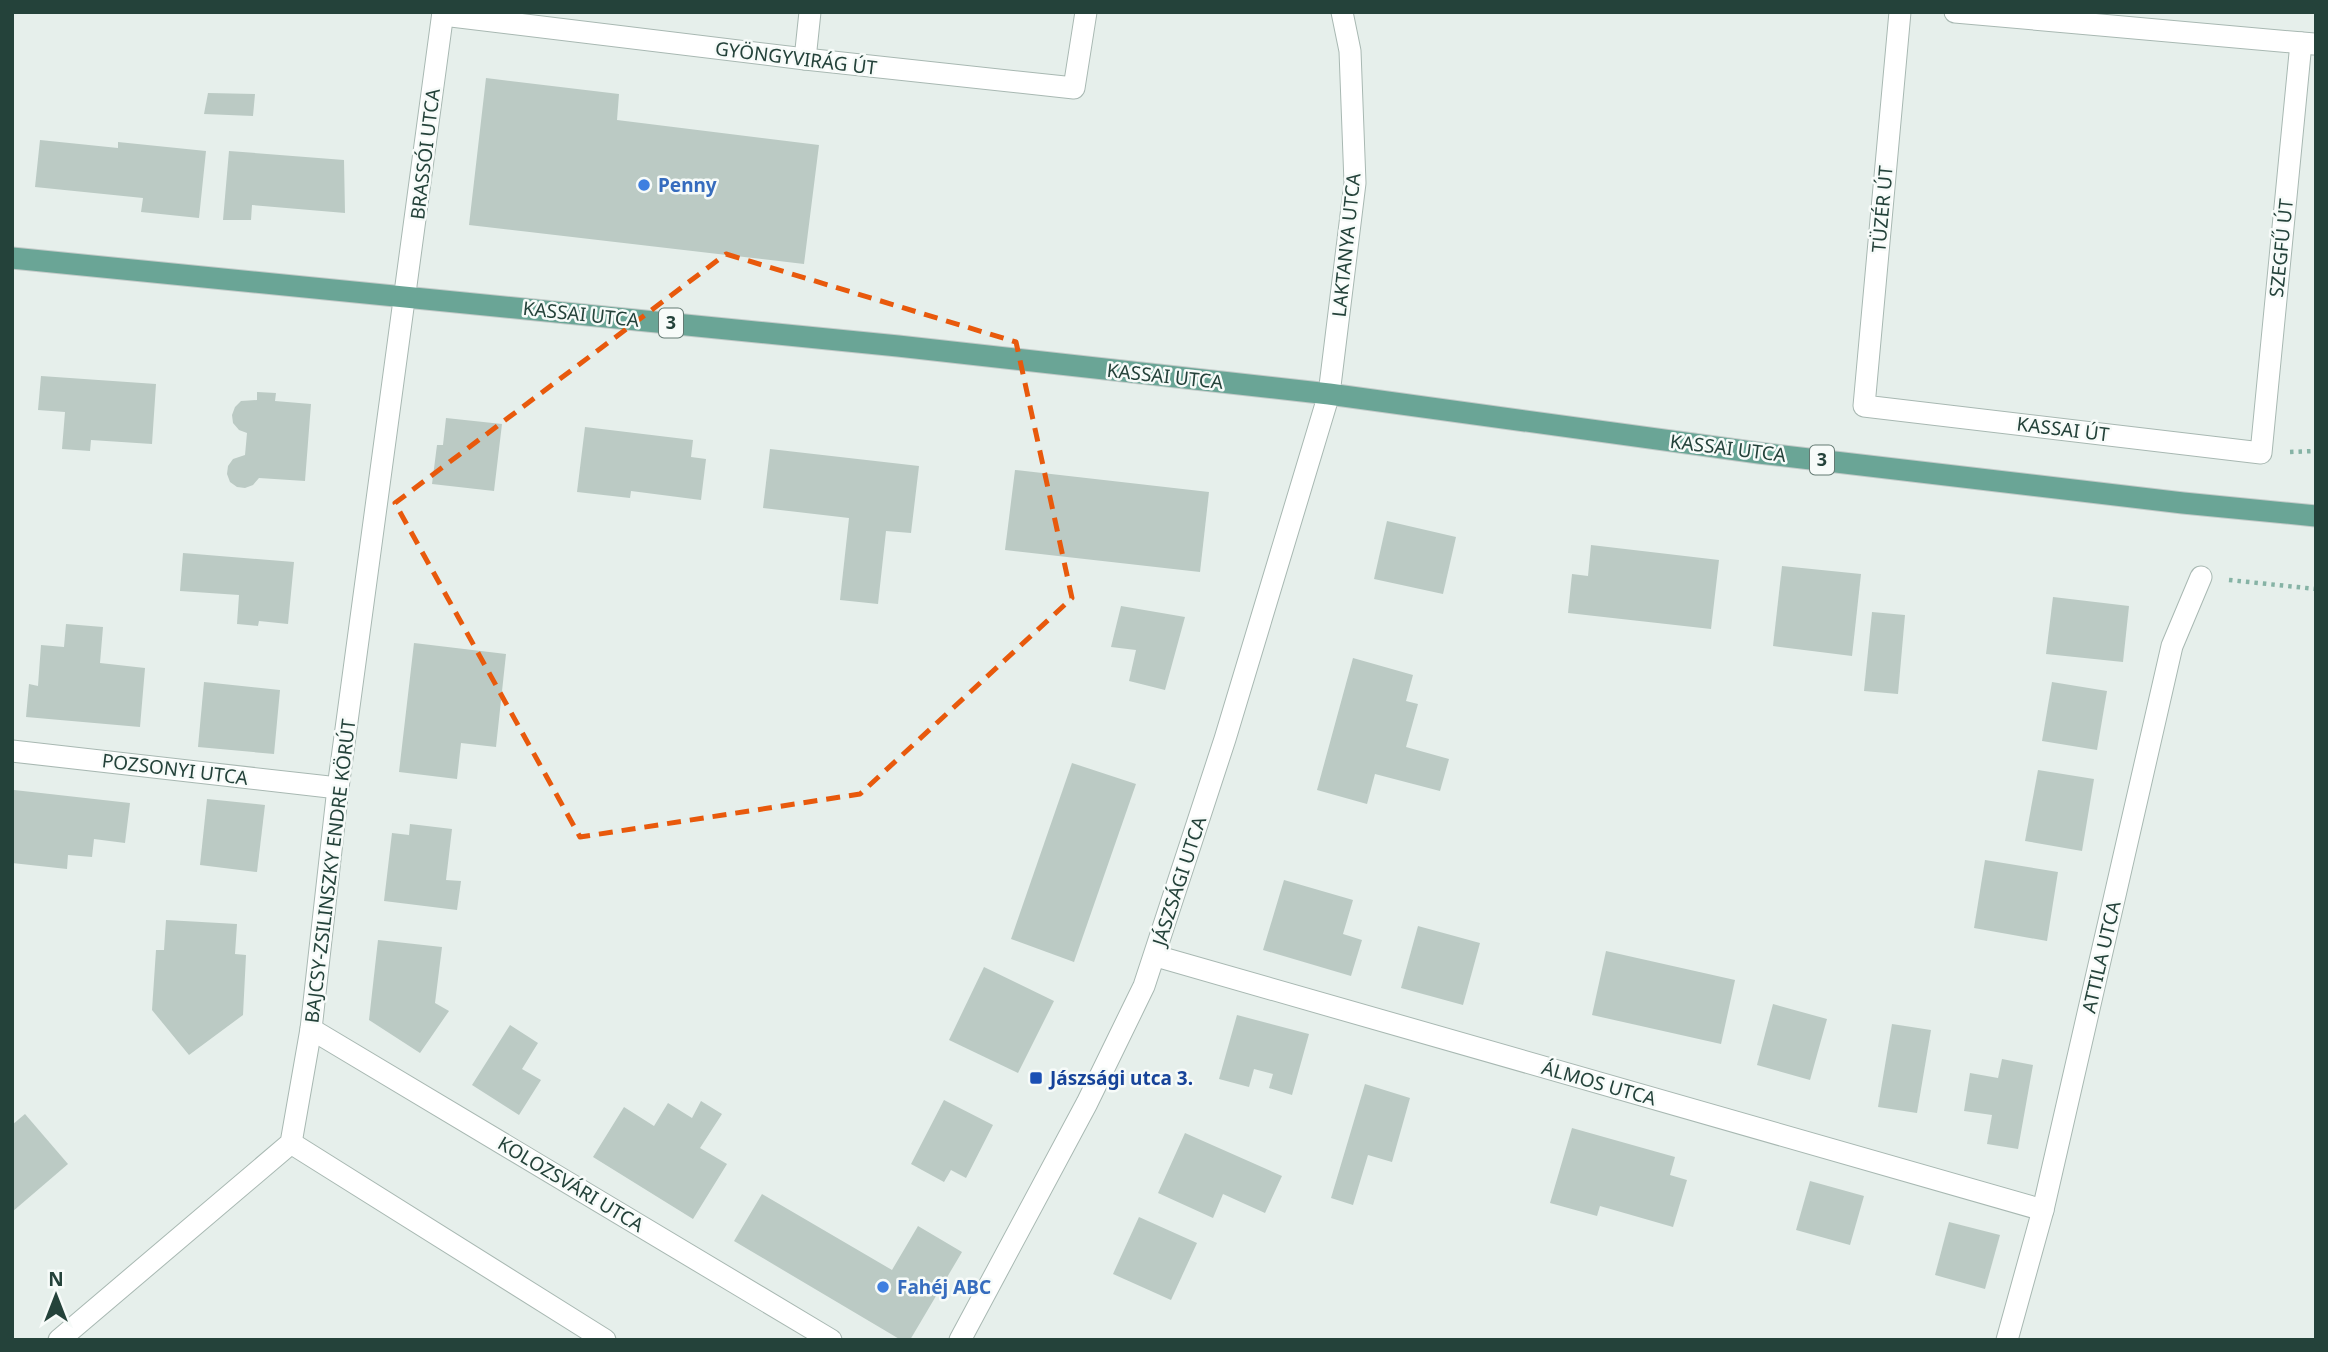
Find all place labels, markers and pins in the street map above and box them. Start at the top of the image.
place label: Penny [658,172,717,198]
marker: Penny [636,177,652,193]
place label: Jászsági utca 3. [1048,1065,1193,1091]
marker: Jászsági utca 3. [1028,1070,1044,1086]
place label: Fahéj ABC [897,1274,991,1300]
marker: Fahéj ABC [875,1279,891,1295]

